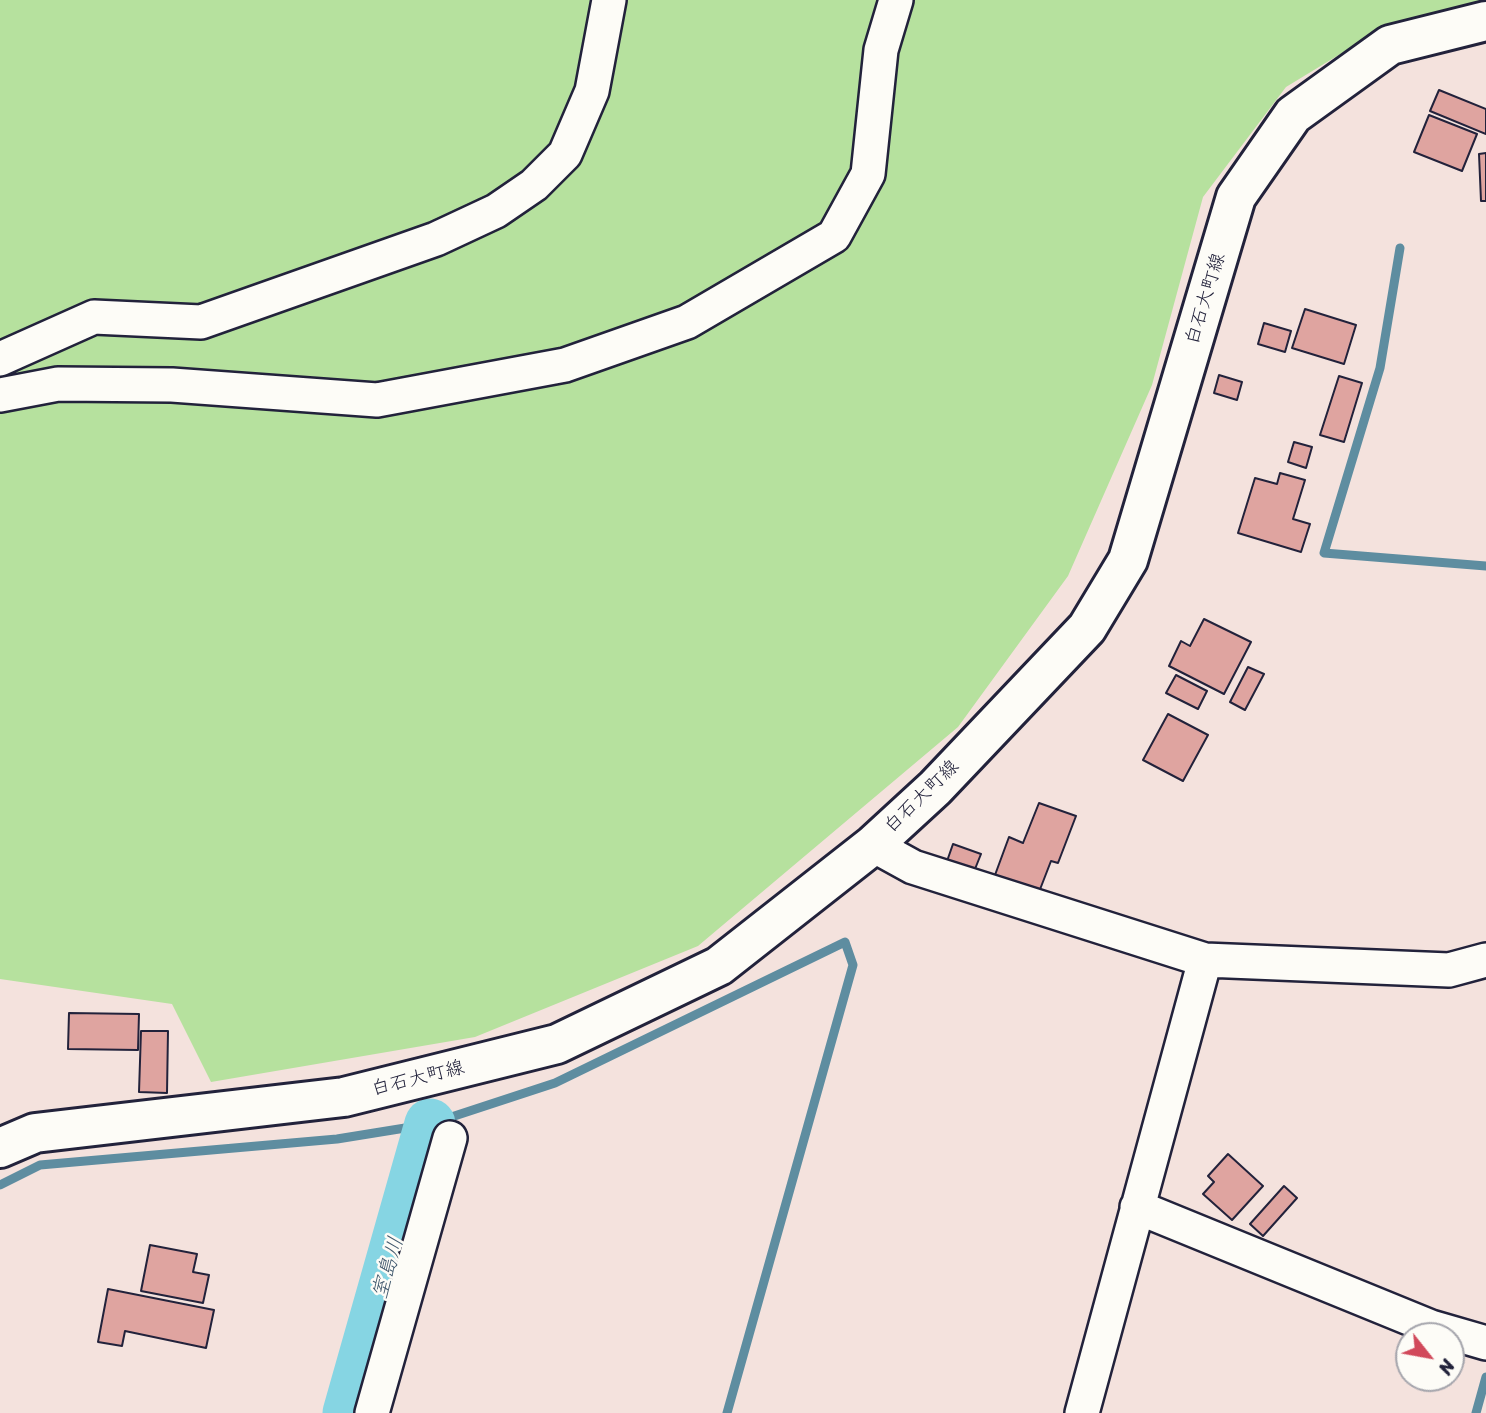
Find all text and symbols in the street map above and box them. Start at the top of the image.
street label: 白石大町線 [1181,250,1231,348]
street label: 白石大町線 [880,756,964,838]
street label: 白石大町線 [369,1056,467,1102]
water label: 室島川 [368,1234,410,1302]
north arrow [1395,1322,1465,1392]
text: N [1429,1353,1464,1381]

